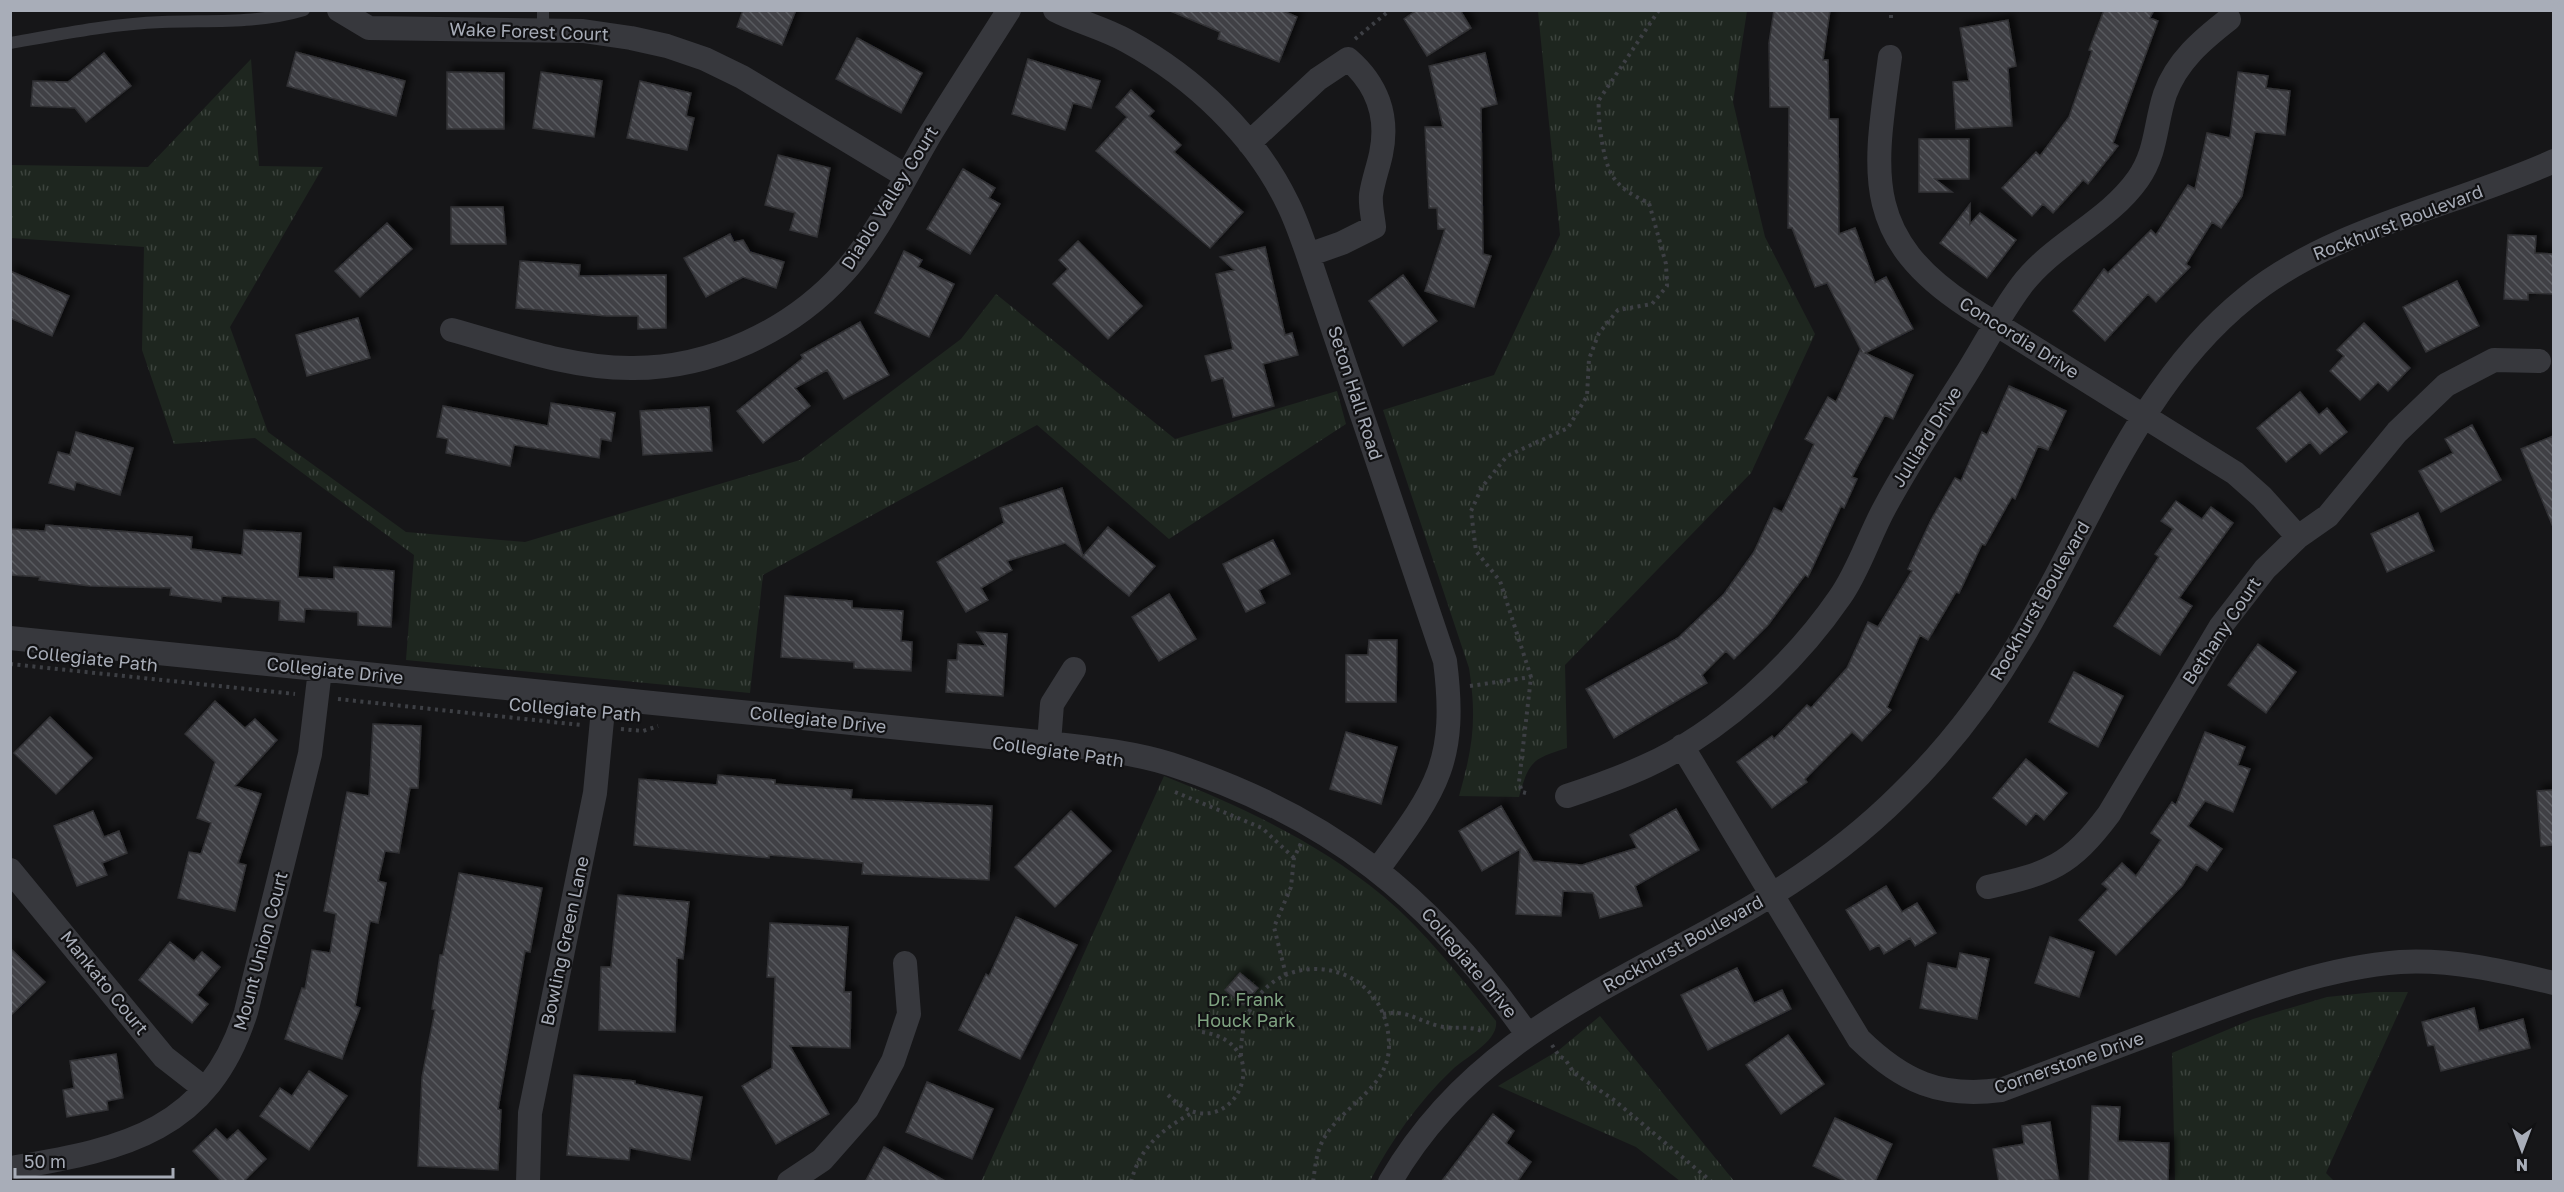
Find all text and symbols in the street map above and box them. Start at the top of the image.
street label: Wake Forest Court [449,17,609,45]
street label: Diablo Valley Court [836,122,942,273]
street label: Rockhurst Boulevard [2310,180,2486,265]
street label: Concordia Drive [1956,292,2083,383]
street label: Seton Hall Road [1324,323,1388,462]
street label: Julliard Drive [1887,382,1966,491]
street label: Rockhurst Boulevard [1985,517,2094,684]
street label: Bethany Court [2177,573,2265,688]
street label: Collegiate Path [25,640,159,676]
street label: Collegiate Drive [266,652,405,688]
street label: Collegiate Path [508,692,642,726]
street label: Collegiate Drive [749,701,888,737]
street label: Collegiate Path [991,731,1125,771]
street label: Bowling Green Lane [535,854,593,1027]
street label: Mount Union Court [228,869,292,1033]
street label: Rockhurst Boulevard [1598,890,1767,996]
street label: Collegiate Drive [1417,903,1522,1022]
street label: Mankato Court [56,926,154,1039]
park label: Dr. Frank Houck Park [1197,988,1295,1031]
street label: Cornerstone Drive [1991,1026,2146,1098]
north arrow [2492,1120,2552,1180]
scale bar [15,1141,172,1179]
text: 50 m [24,1150,66,1172]
text: N [2516,1155,2528,1175]

